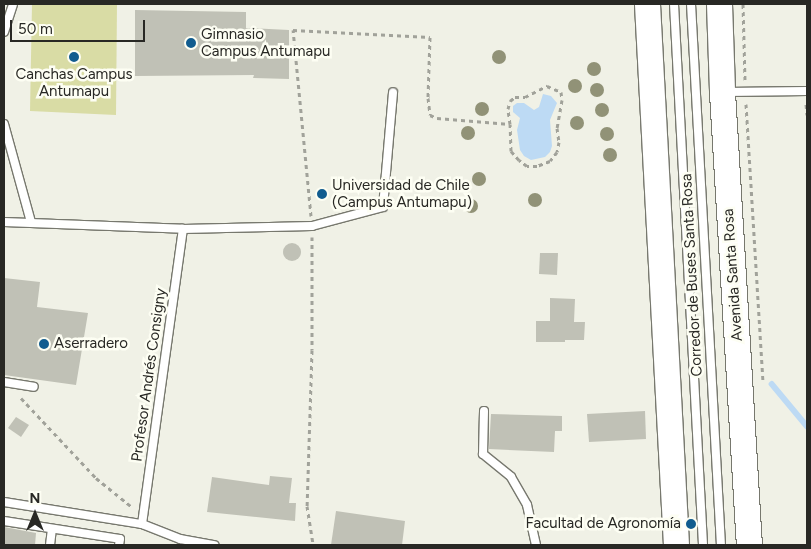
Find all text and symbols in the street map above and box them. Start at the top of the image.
scale bar [12,10,148,42]
text: 50 m [18,20,53,38]
place label: Gimnasio Campus Antumapu [201,25,330,60]
marker: Gimnasio Campus Antumapu [185,37,197,49]
marker: Canchas Campus Antumapu [68,51,80,63]
place label: Canchas Campus Antumapu [15,65,133,100]
street label: Corredor de Buses Santa Rosa [678,173,706,377]
place label: Universidad de Chile (Campus Antumapu) [332,176,472,211]
marker: Universidad de Chile (Campus Antumapu) [316,188,328,200]
street label: Avenida Santa Rosa [719,208,747,342]
street label: Profesor Andrés Consigny [128,287,170,463]
place label: Aserradero [54,335,128,353]
marker: Aserradero [38,338,50,350]
north arrow [10,489,60,539]
text: N [30,490,40,507]
place label: Facultad de Agronomía [525,515,681,533]
marker: Facultad de Agronomía [685,518,697,530]

